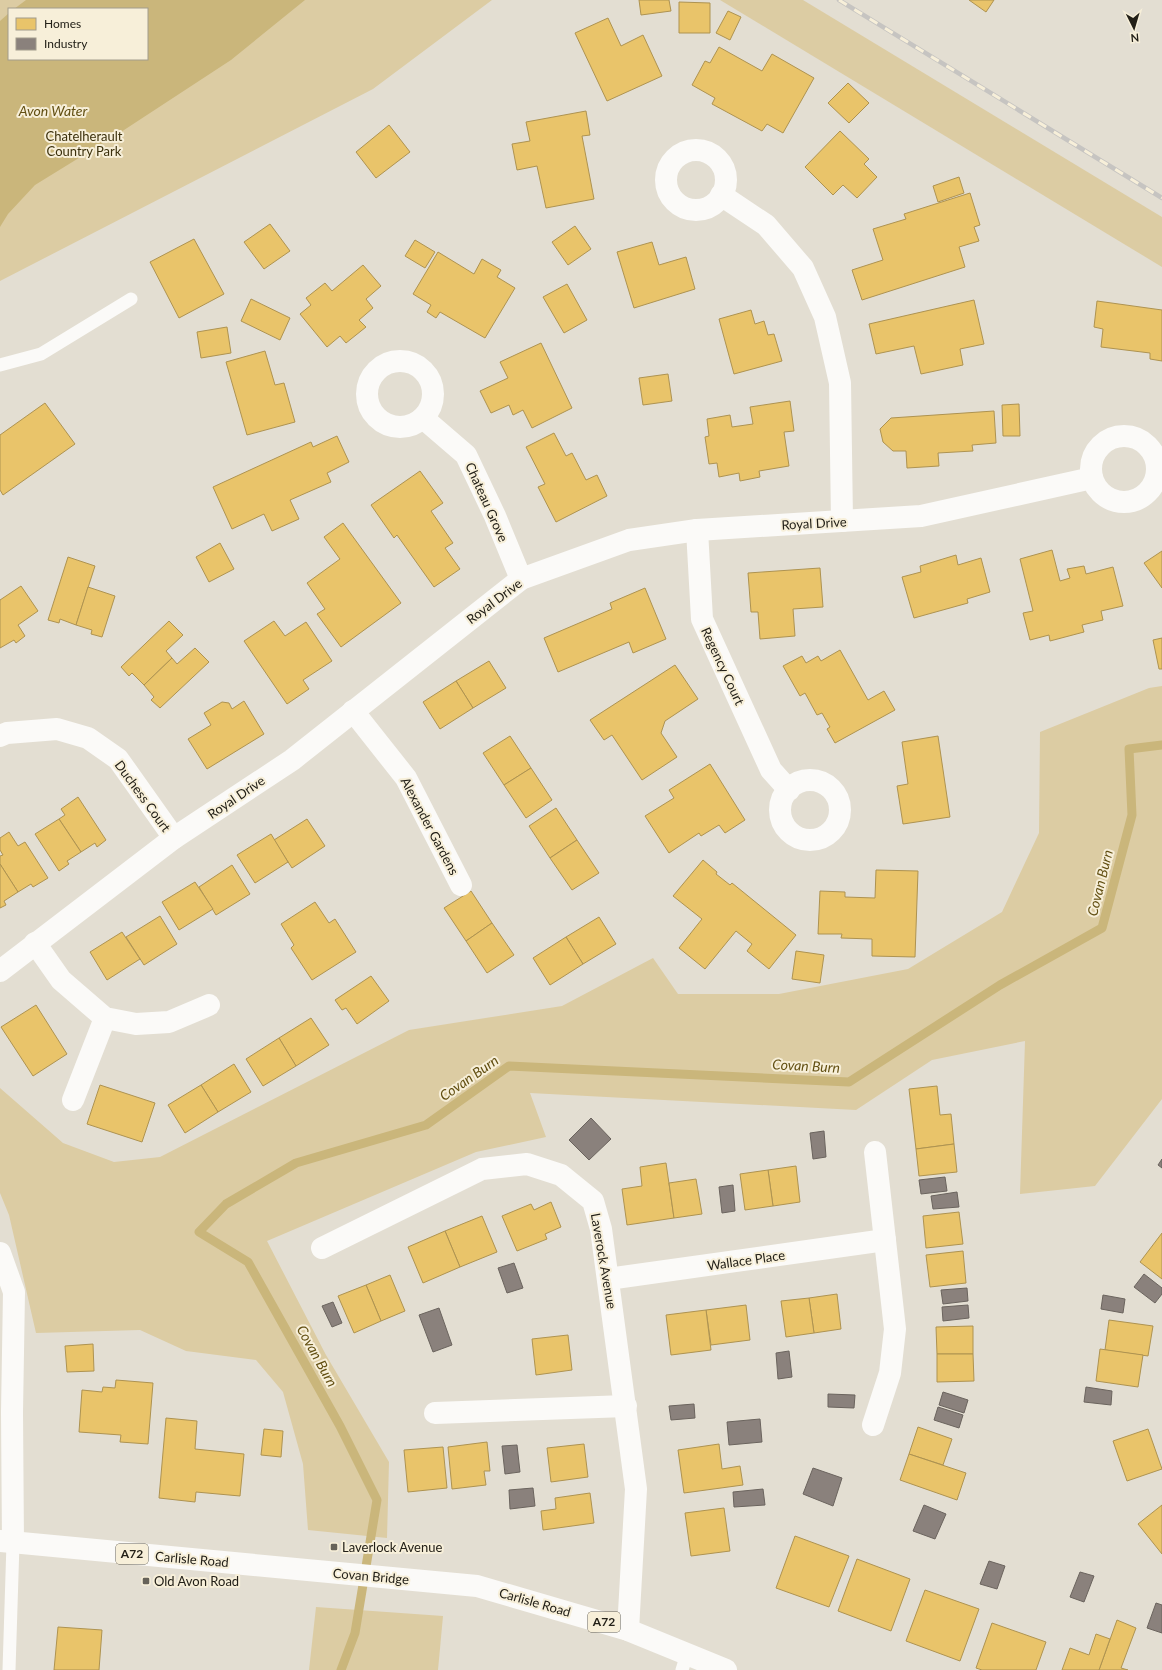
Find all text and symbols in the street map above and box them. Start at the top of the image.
legend [8,8,148,60]
north arrow [1114,8,1154,48]
text: Homes [44,16,81,31]
text: N [1130,32,1140,45]
text: Industry [44,36,88,51]
water label: Avon Water [18,102,88,119]
park label: Chatelherault Country Park [45,128,123,159]
street label: Chateau Grove [462,460,512,544]
street label: Royal Drive [781,513,847,533]
street label: Royal Drive [463,575,525,627]
street label: Regency Court [698,625,748,708]
street label: Duchess Court [112,757,175,835]
street label: Royal Drive [204,772,268,822]
street label: Alexander Gardens [398,774,463,878]
water label: Covan Burn [1083,848,1116,918]
water label: Covan Burn [436,1051,501,1104]
water label: Covan Burn [772,1055,840,1076]
street label: Laverock Avenue [588,1212,620,1310]
street label: Wallace Place [706,1247,786,1273]
water label: Covan Burn [294,1322,341,1390]
place label: Laverlock Avenue [342,1539,442,1555]
marker: Laverlock Avenue [329,1542,339,1552]
road number: A72 [116,1544,148,1564]
street label: Carlisle Road [155,1548,229,1570]
street label: Covan Bridge [332,1565,410,1587]
place label: Old Avon Road [154,1573,239,1589]
marker: Old Avon Road [141,1576,151,1586]
street label: Carlisle Road [497,1584,573,1620]
road number: A72 [588,1612,620,1632]

